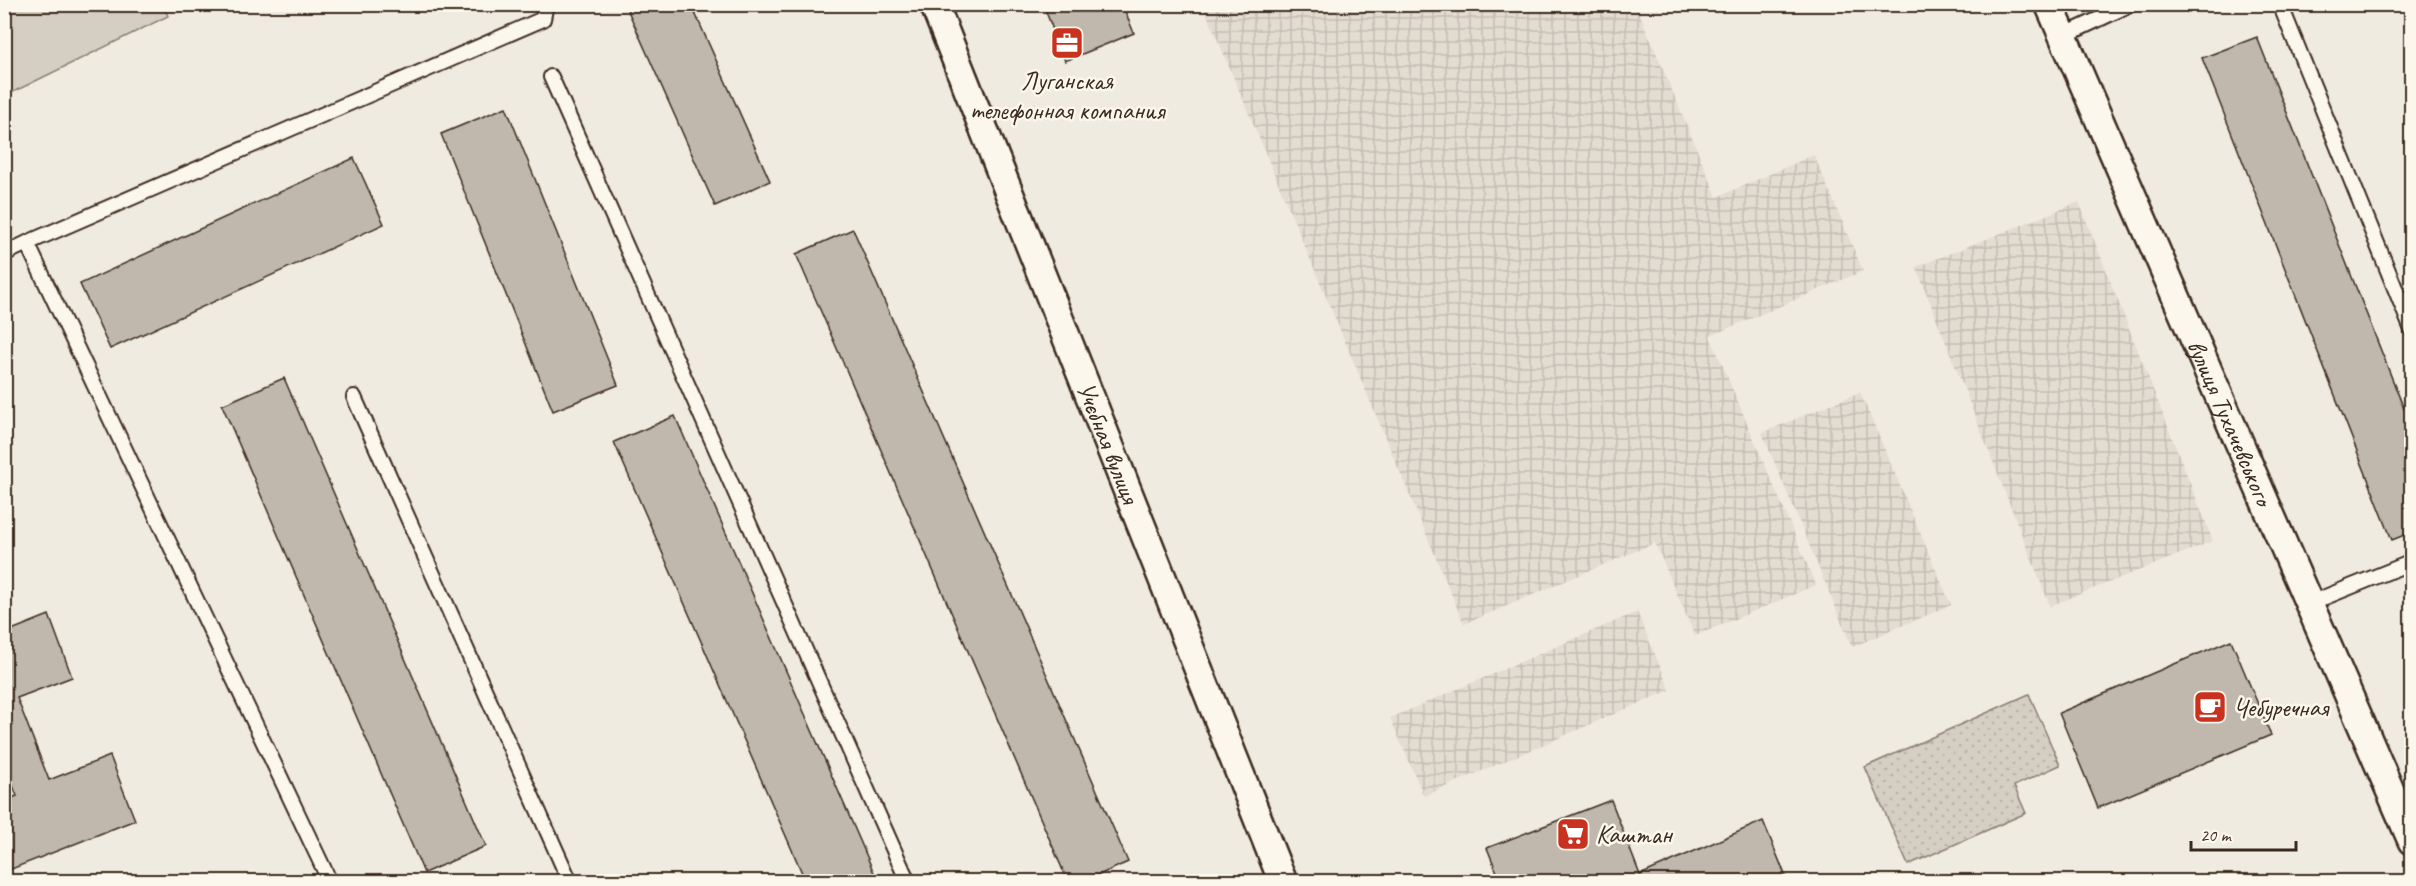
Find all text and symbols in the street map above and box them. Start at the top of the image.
office icon: Луганская телефонная компания [1049,25,1085,61]
place label: Луганская телефонная компания [970,64,1166,127]
street label: вулиця Тухачевського [2180,334,2282,513]
street label: Учєбная вулиця [1070,377,1148,510]
cafe icon: Чебуречная [2192,689,2228,725]
place label: Чебуречная [2233,691,2330,724]
scale bar [2191,814,2296,852]
supermarket icon: Каштан [1555,816,1591,852]
place label: Каштан [1596,818,1674,851]
text: 20 m [2200,824,2233,846]

